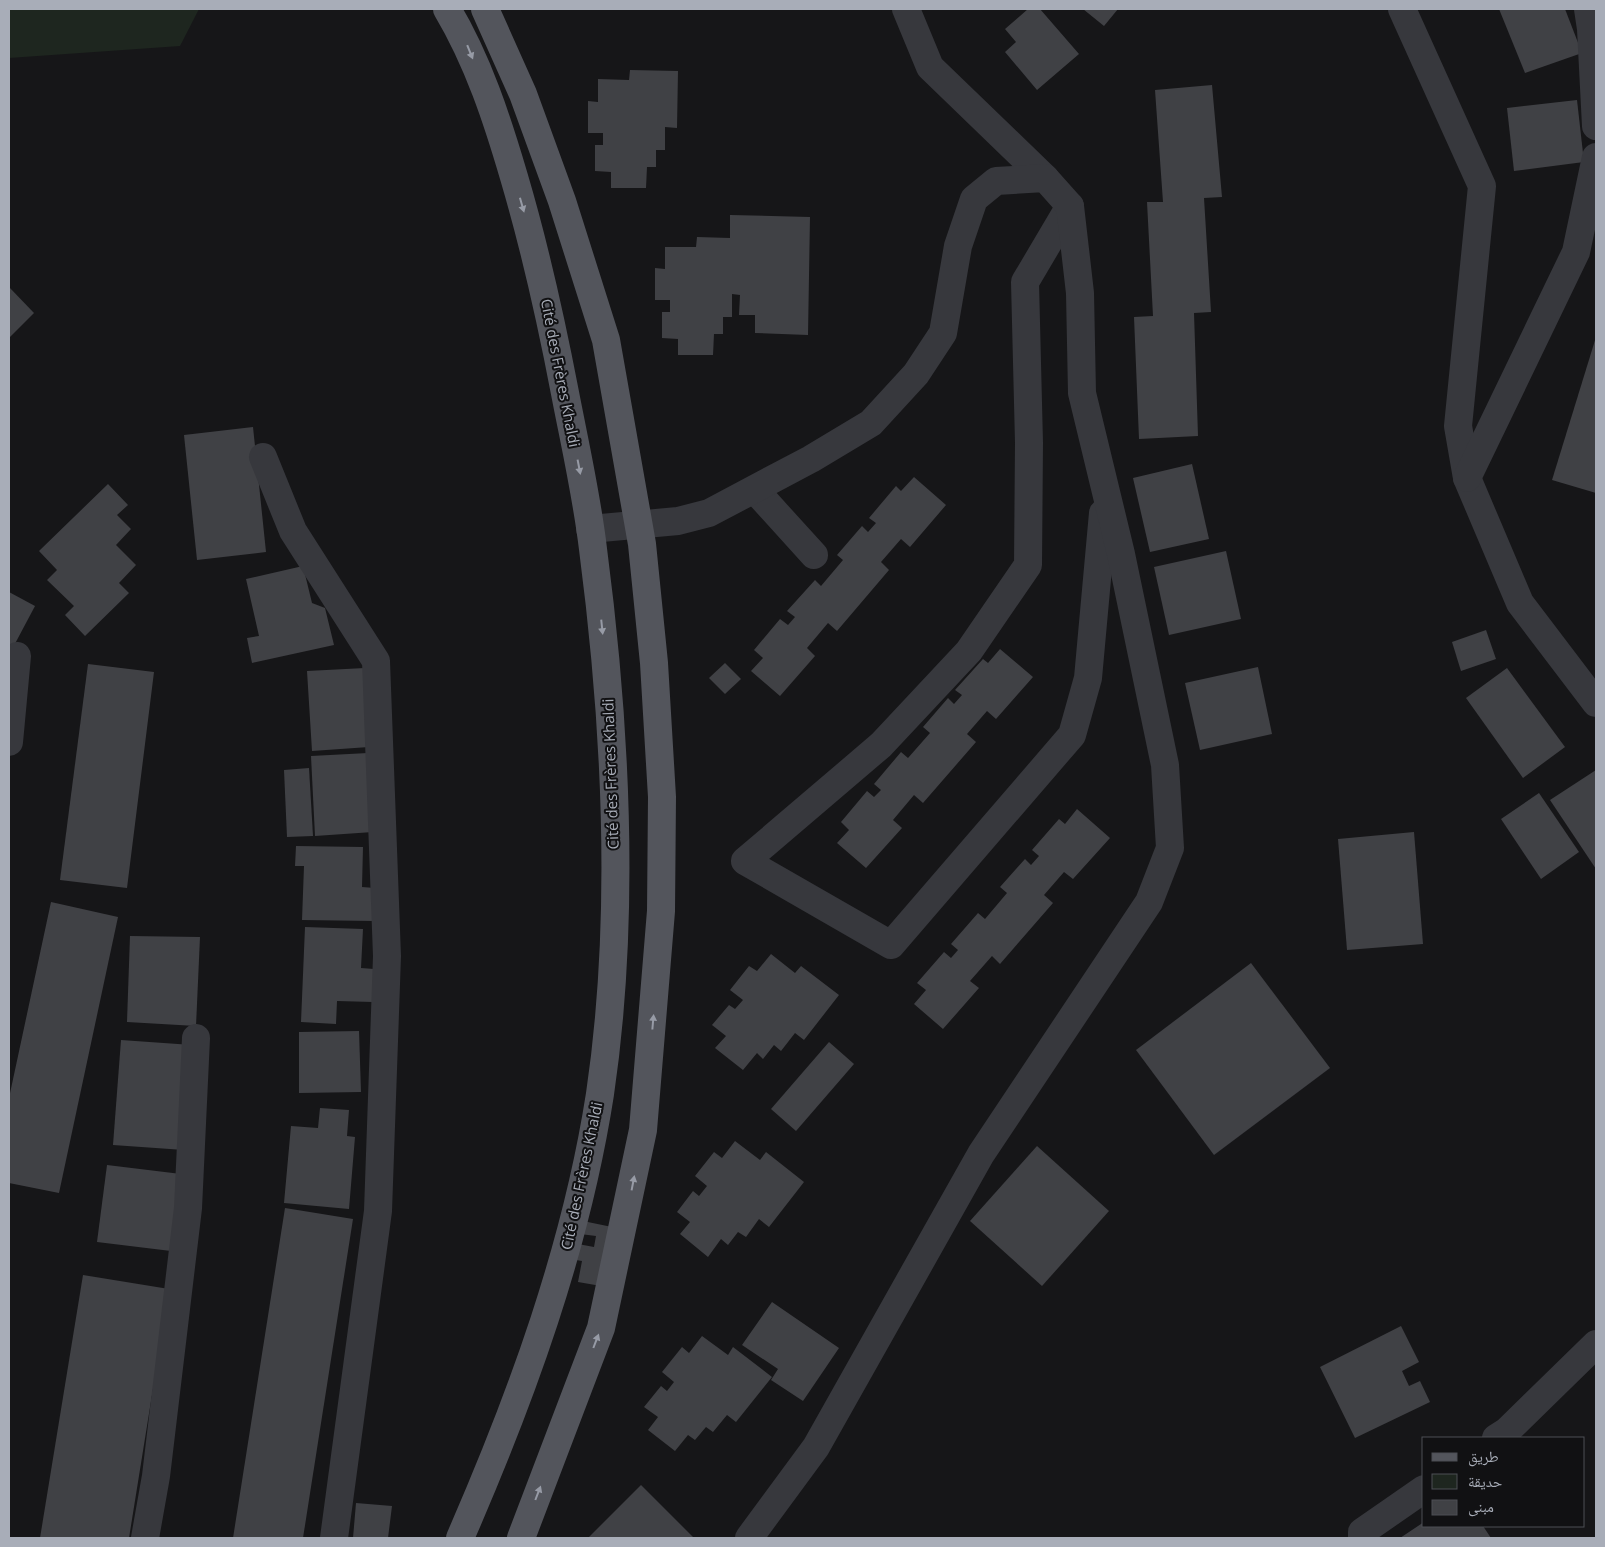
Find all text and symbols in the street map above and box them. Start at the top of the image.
one-way arrow [466,45,474,59]
one-way arrow [519,198,527,213]
street label: Cité des Frères Khaldi [537,297,585,449]
one-way arrow [575,459,583,475]
one-way arrow [598,620,606,636]
street label: Cité des Frères Khaldi [597,698,623,850]
one-way arrow [649,1013,657,1029]
street label: Cité des Frères Khaldi [556,1100,606,1252]
one-way arrow [629,1175,637,1190]
one-way arrow [592,1333,600,1348]
legend [1422,1437,1585,1527]
text: طريق [1468,1446,1499,1467]
text: حديقة [1468,1471,1503,1491]
one-way arrow [535,1486,543,1500]
text: مبنى [1468,1496,1494,1517]

